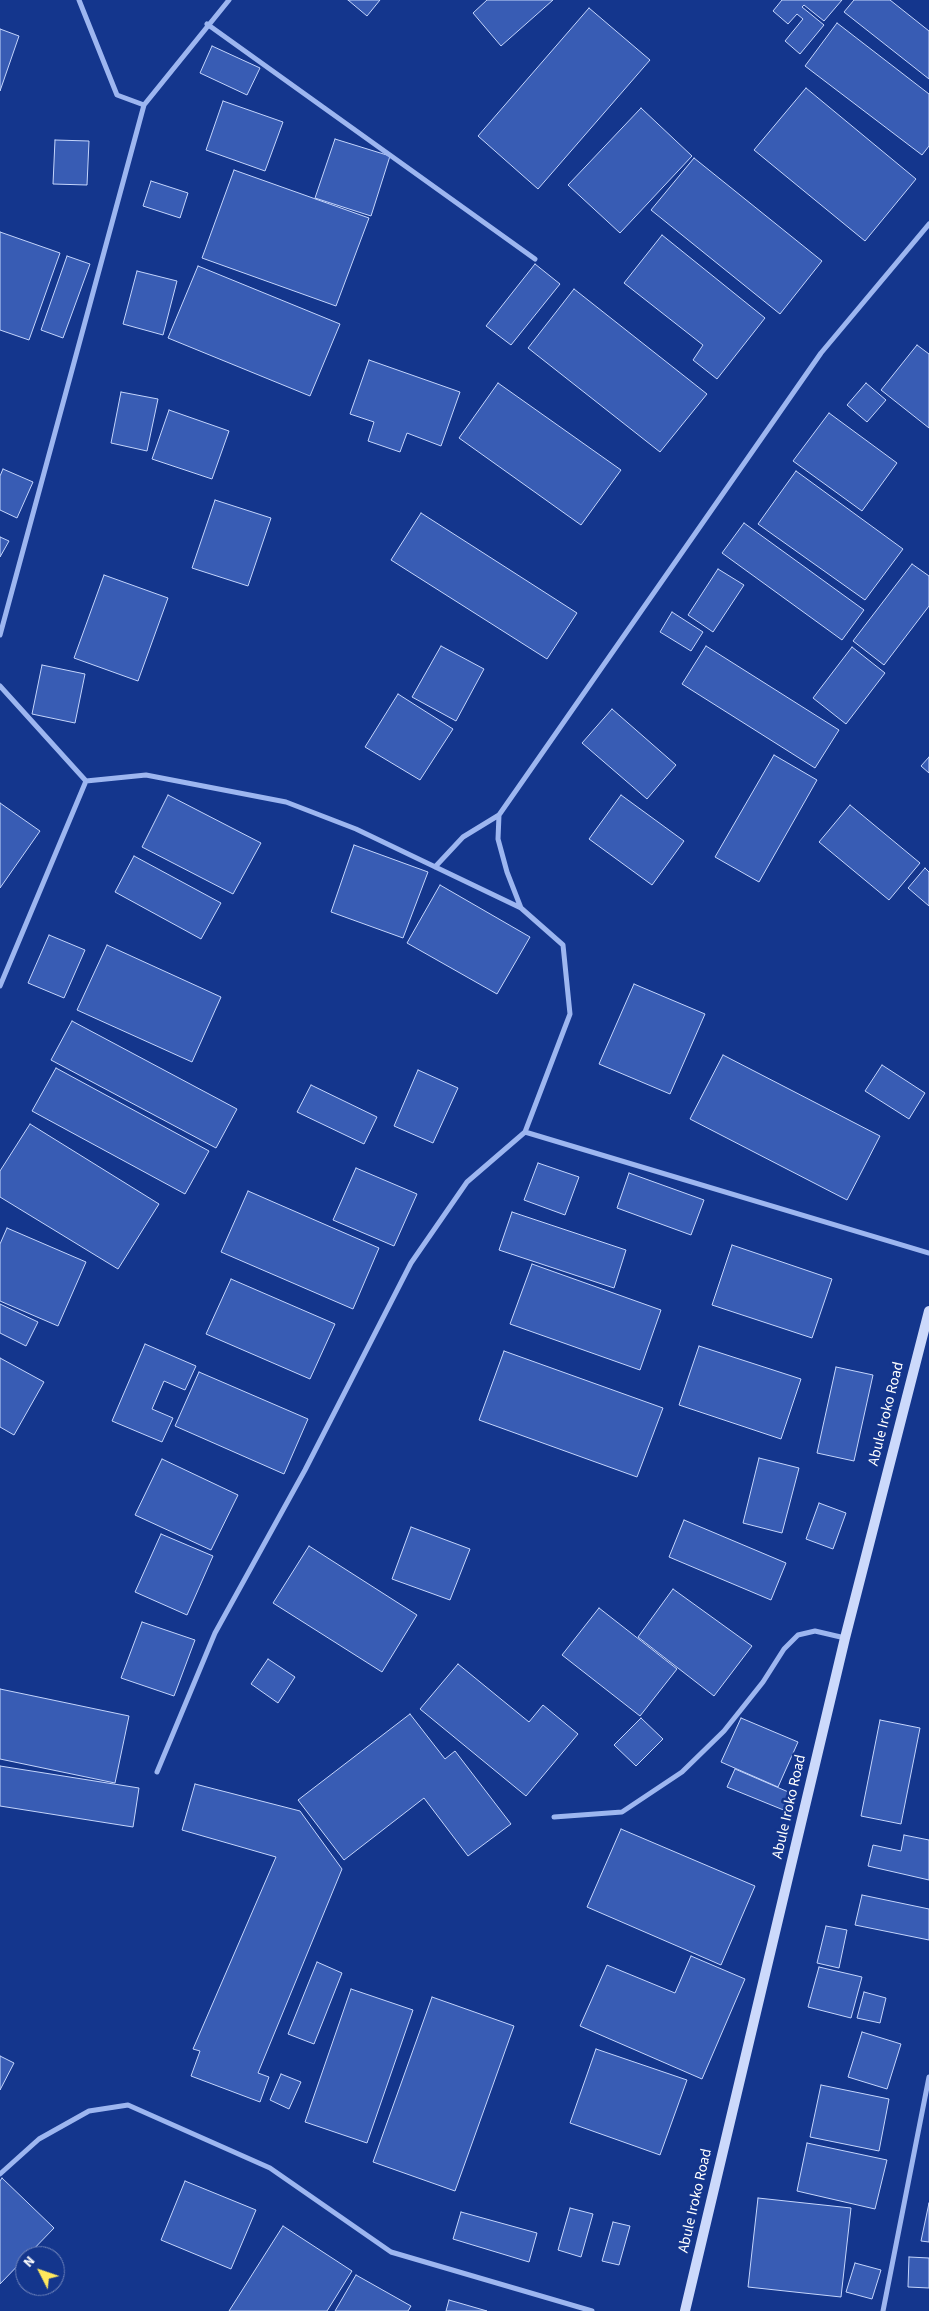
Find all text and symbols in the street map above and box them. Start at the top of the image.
street label: Abule Iroko Road [865,1360,909,1468]
street label: Abule Iroko Road [769,1753,811,1861]
street label: Abule Iroko Road [675,2147,717,2255]
north arrow [15,2246,65,2296]
text: N [19,2252,40,2272]

